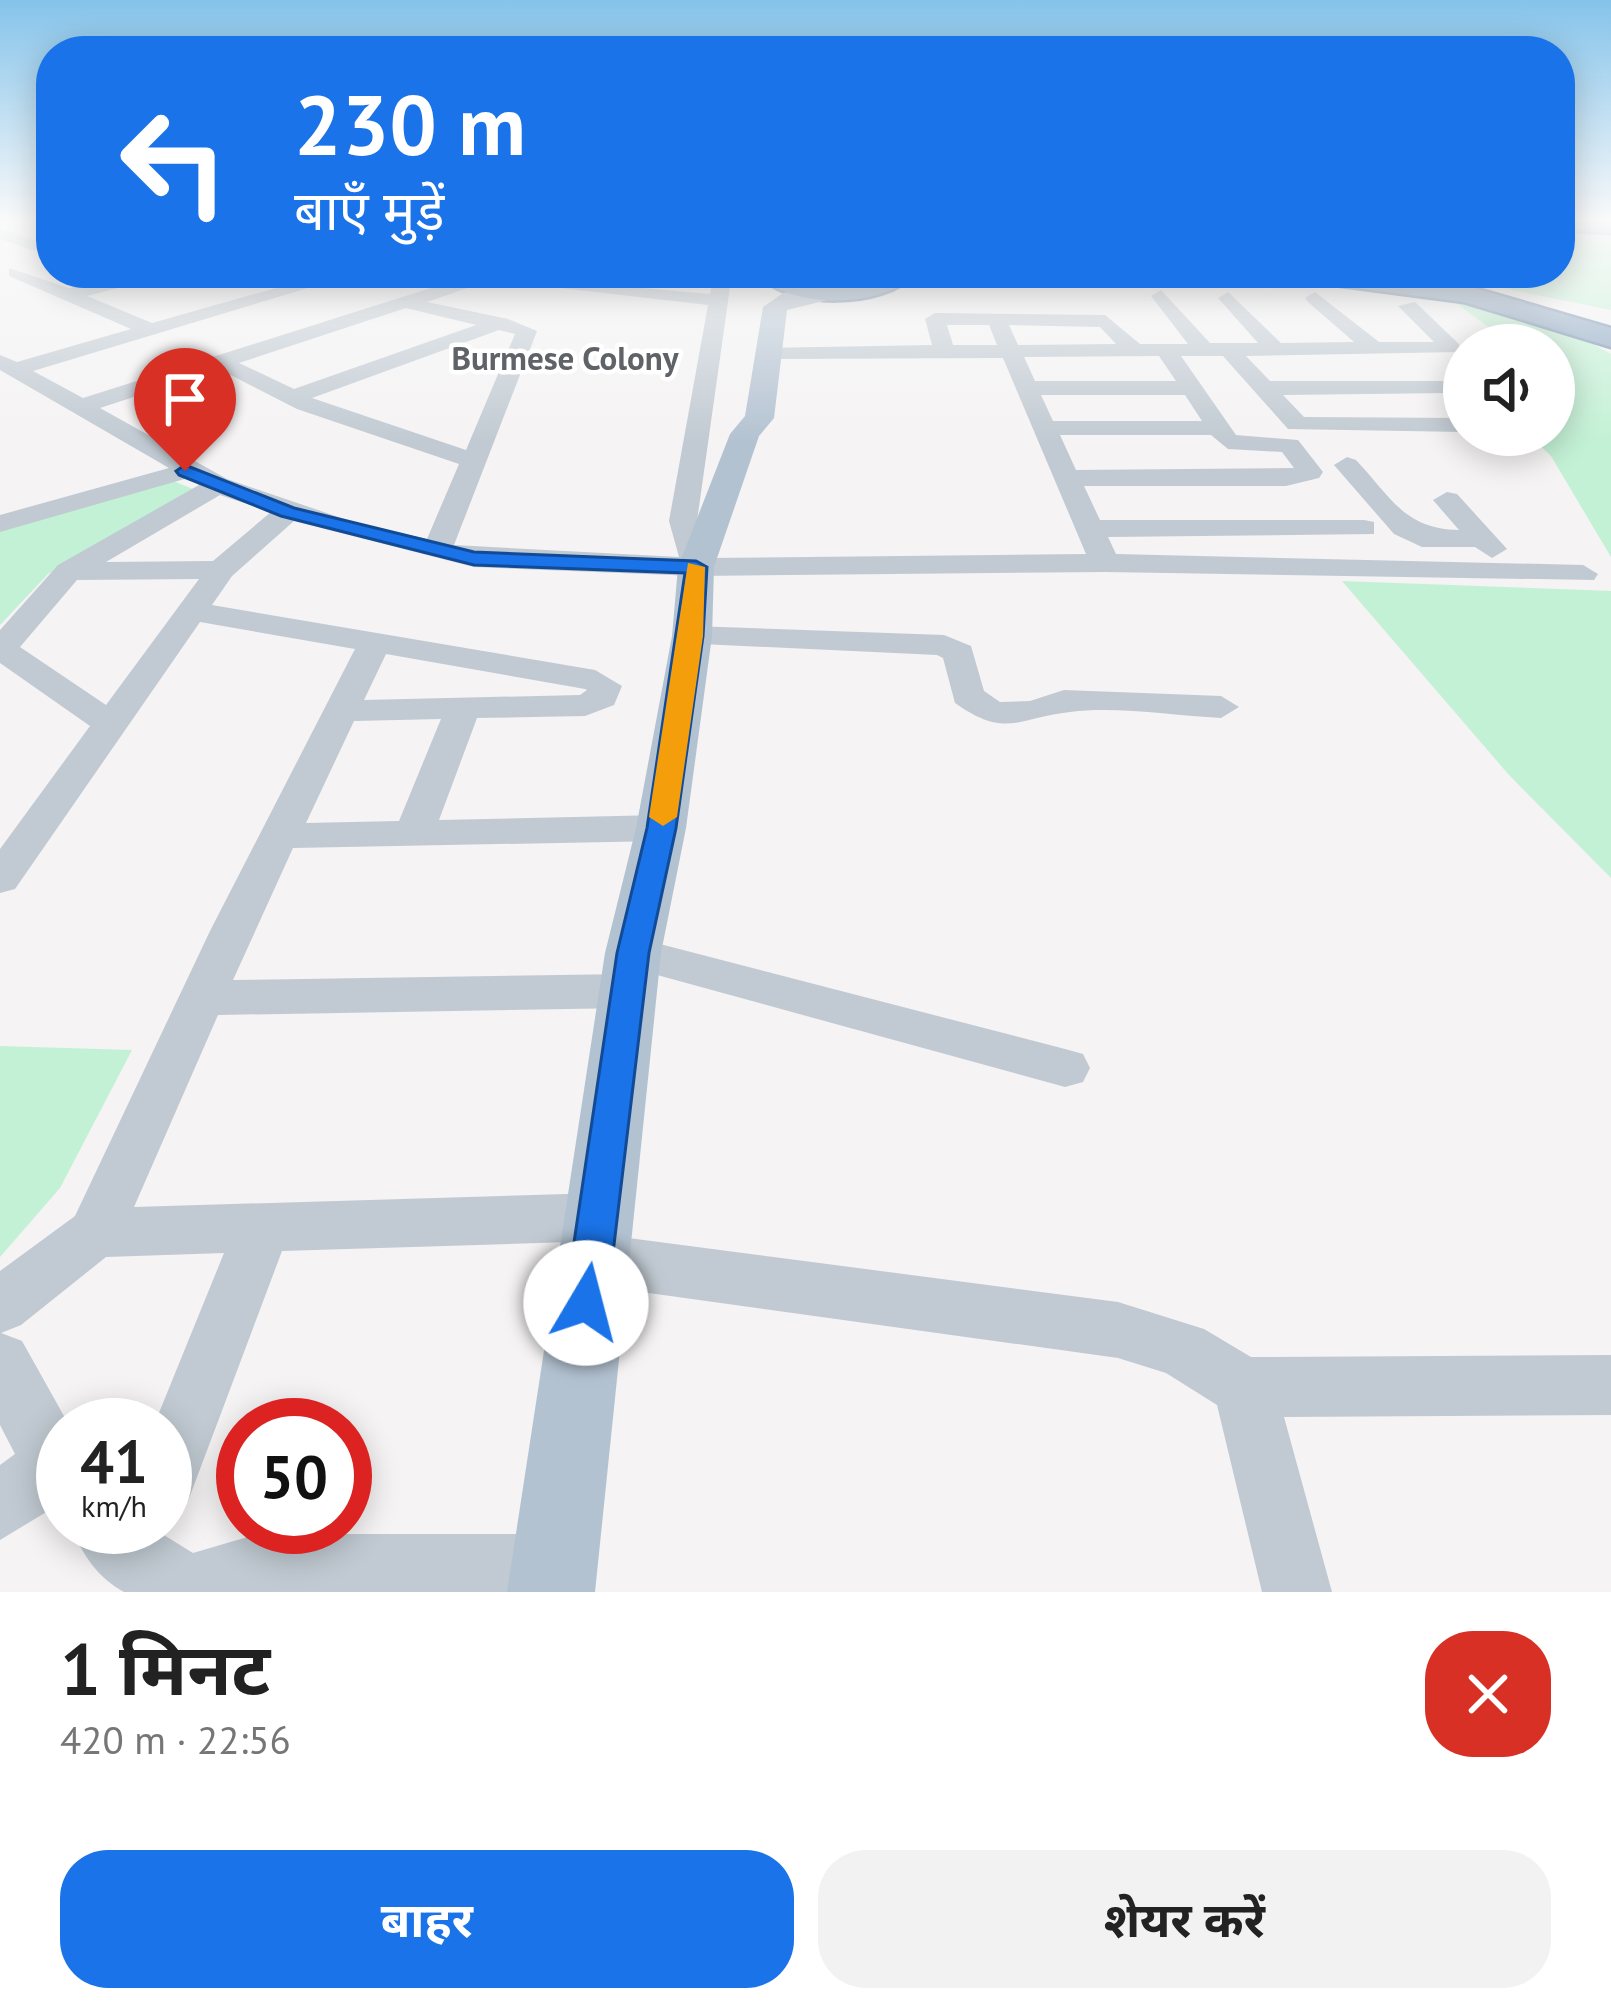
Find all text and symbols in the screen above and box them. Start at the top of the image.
text: 230 m [294,69,526,178]
icon: left [96,84,252,240]
text: बाएँ मुड़ें [294,175,444,245]
map controls [1443,324,1575,456]
button: sound [1443,324,1575,456]
district label: Burmese Colony [452,336,680,379]
pin [134,348,236,471]
icon: arrive [152,366,218,432]
position arrow [523,1240,649,1366]
speed limit sign: 50 [216,1398,372,1554]
text: 41 [80,1422,148,1500]
text: km/h [81,1486,147,1525]
text: 1 मिनट [60,1622,270,1715]
button: close [1425,1631,1551,1757]
text: 420 m · 22:56 [60,1714,291,1765]
button: बाहर [60,1850,794,1988]
button: शेयर करें [818,1850,1551,1988]

